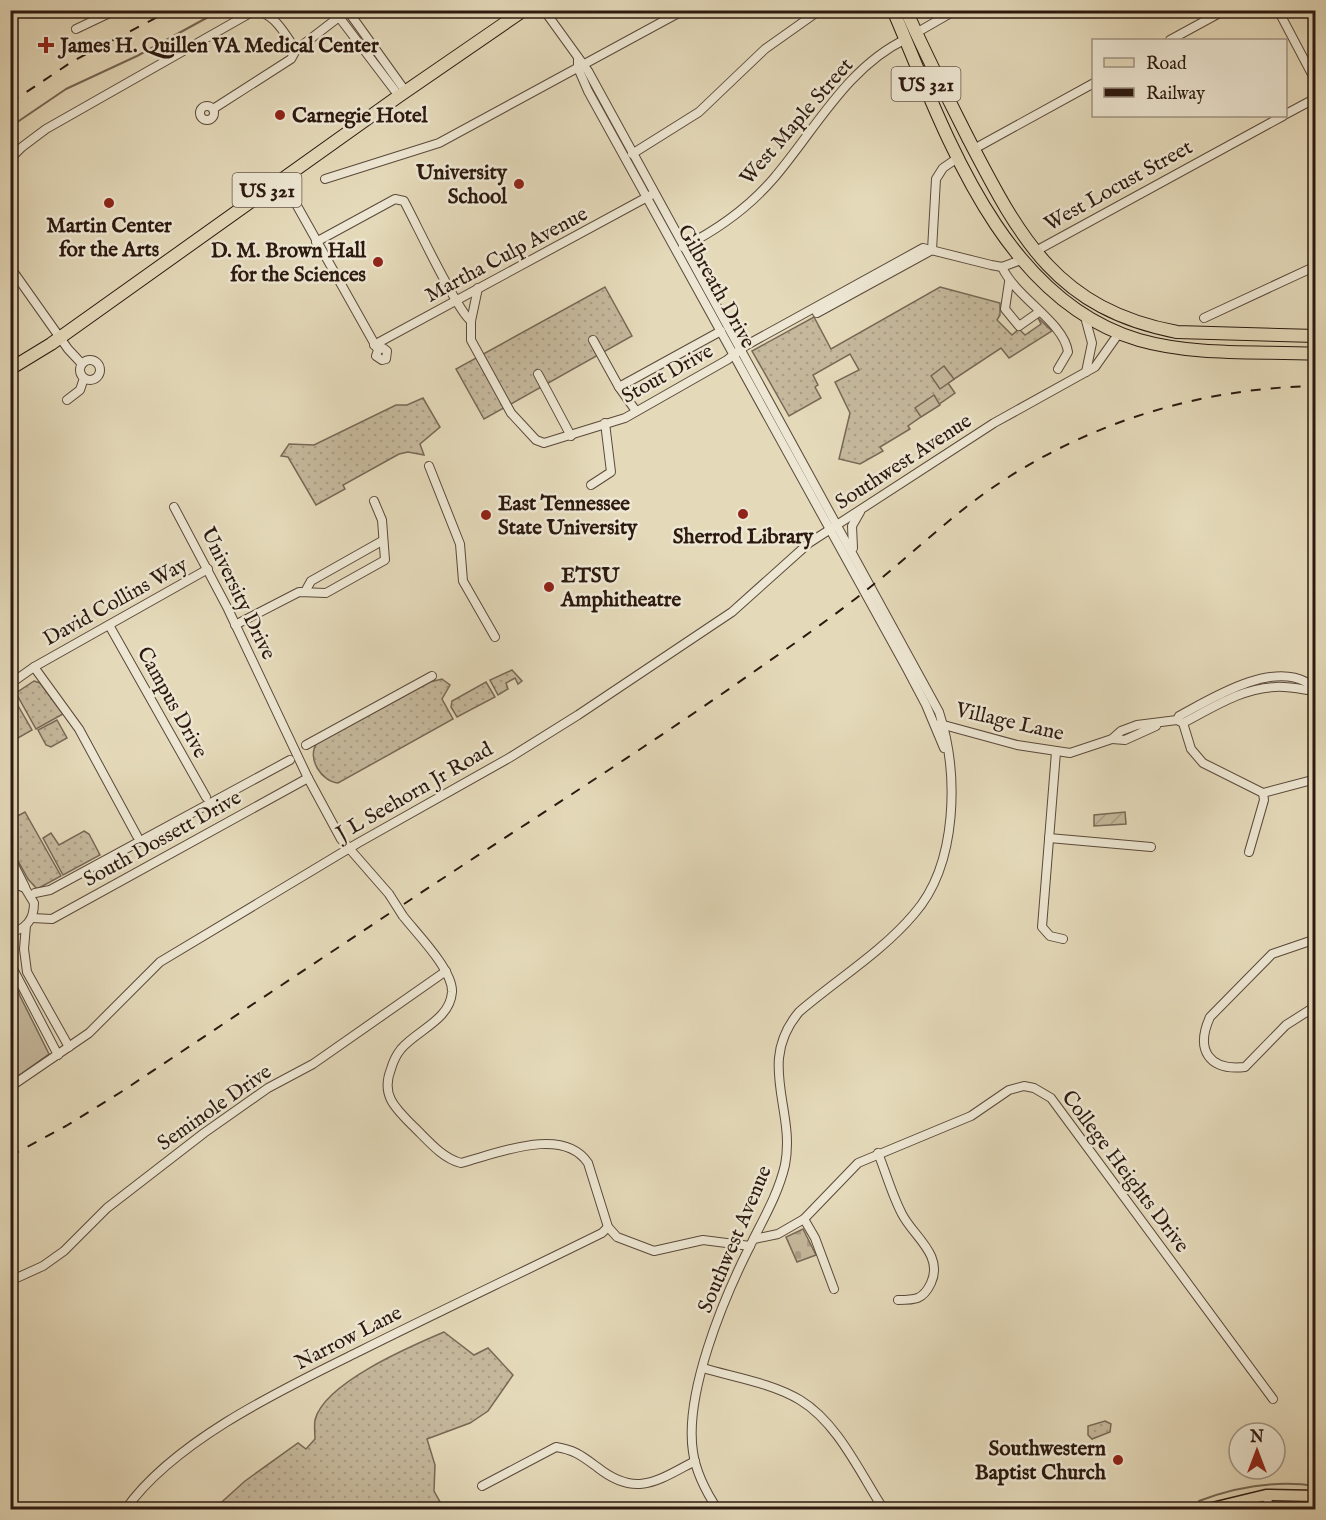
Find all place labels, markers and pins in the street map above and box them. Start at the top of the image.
place label: James H. Quillen VA Medical Center [57,33,379,60]
marker: James H. Quillen VA Medical Center [37,36,55,54]
place label: Carnegie Hotel [292,103,429,130]
marker: Carnegie Hotel [273,108,287,122]
place label: University School [415,160,508,211]
marker: University School [512,177,526,191]
marker: Martin Center for the Arts [102,196,116,210]
place label: Martin Center for the Arts [46,213,172,264]
place label: D. M. Brown Hall for the Sciences [211,238,367,289]
marker: D. M. Brown Hall for the Sciences [371,255,385,269]
place label: East Tennessee State University [498,491,638,542]
marker: Sherrod Library [736,507,750,521]
marker: East Tennessee State University [479,508,493,522]
place label: Sherrod Library [673,524,814,551]
place label: ETSU Amphitheatre [560,563,681,614]
marker: ETSU Amphitheatre [542,580,556,594]
place label: Southwestern Baptist Church [975,1436,1107,1487]
marker: Southwestern Baptist Church [1111,1453,1125,1467]

